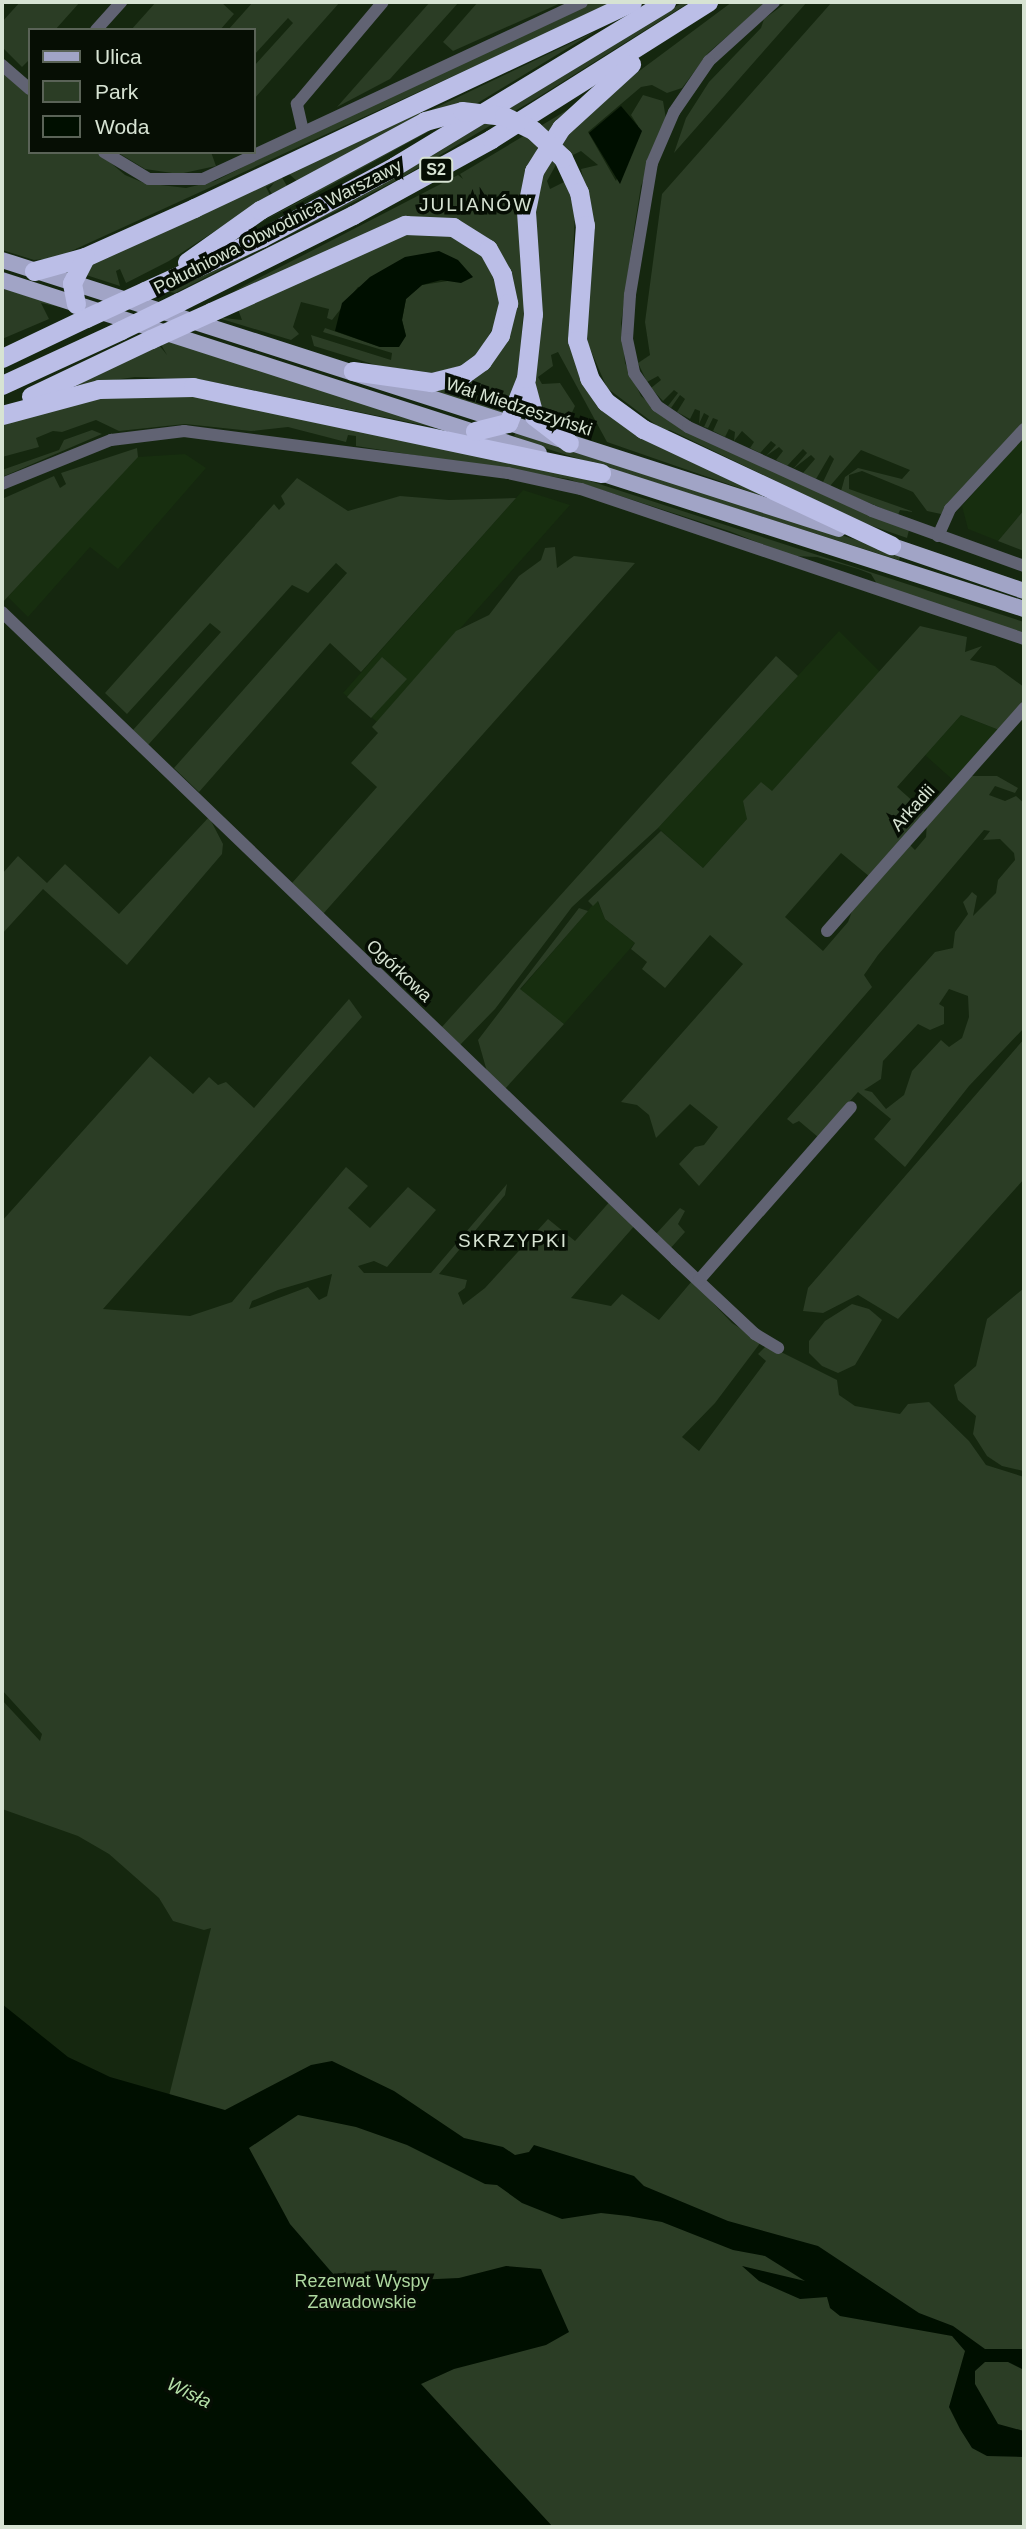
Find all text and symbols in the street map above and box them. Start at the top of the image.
legend [28,28,256,154]
text: Ulica [95,45,142,68]
text: Park [95,80,138,103]
text: Woda [95,115,149,138]
street label: Południowa Obwodnica Warszawy [150,155,406,299]
road number: S2 [418,158,453,182]
district label: JULIANÓW [420,194,532,216]
street label: Wał Miedzeszyński [443,373,595,441]
street label: Arkadii [887,780,939,836]
street label: Ogórkowa [362,935,436,1007]
district label: SKRZYPKI [459,1230,567,1252]
park label: Rezerwat Wyspy Zawadowskie [295,2271,429,2314]
water label: Wisła [163,2373,215,2413]

